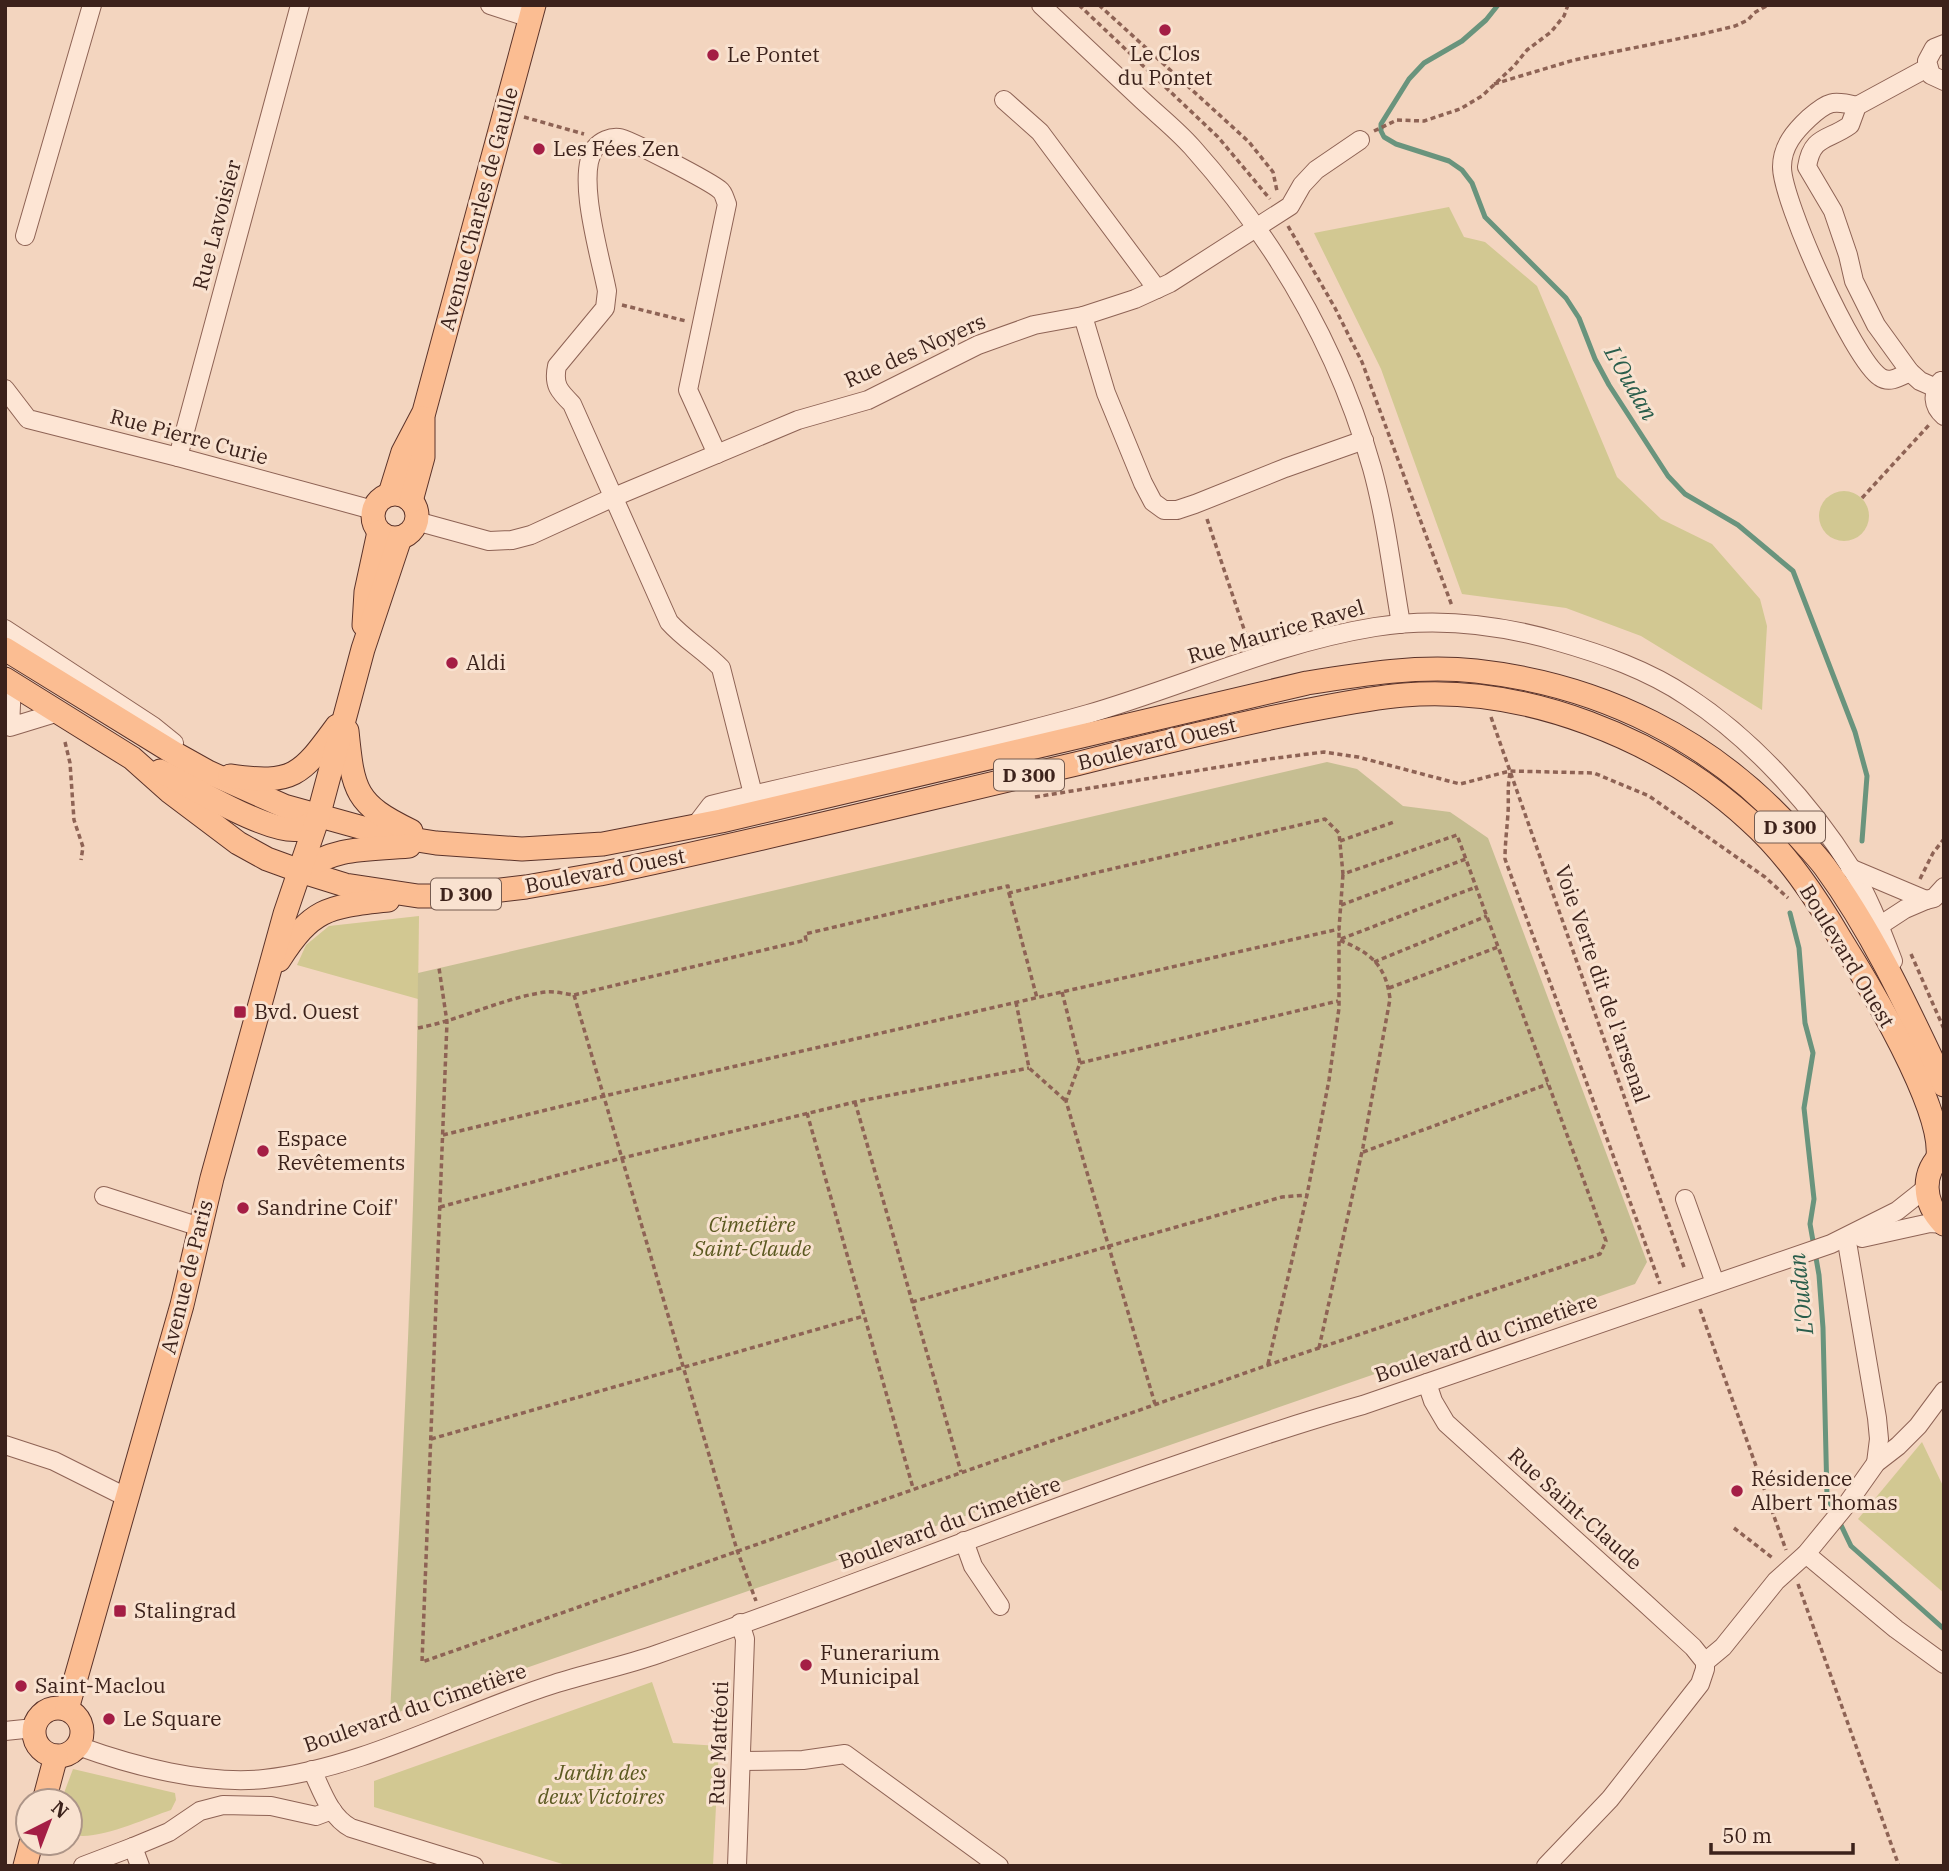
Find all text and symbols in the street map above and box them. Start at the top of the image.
marker: Le Clos du Pontet [1157,22,1173,38]
place label: Le Clos du Pontet [1118,39,1212,91]
place label: Le Pontet [727,40,820,68]
marker: Le Pontet [705,47,721,63]
street label: Avenue Charles de Gaulle [432,84,524,334]
place label: Les Fées Zen [553,134,680,162]
marker: Les Fées Zen [531,141,547,157]
street label: Rue Lavoisier [185,156,247,293]
street label: Rue des Noyers [839,306,990,394]
water label: L'Oudan [1598,339,1665,425]
street label: Rue Pierre Curie [107,401,271,471]
street label: Rue Maurice Ravel [1184,592,1367,670]
place label: Aldi [466,648,506,676]
marker: Aldi [444,655,460,671]
street label: Boulevard Ouest [1074,710,1239,776]
road number: D 300 [994,760,1064,790]
road number: D 300 [1755,812,1825,842]
street label: Boulevard Ouest [522,841,687,899]
street label: Voie Verte dit de l'arsenal [1549,861,1657,1106]
road number: D 300 [431,878,501,909]
street label: Boulevard Ouest [1794,879,1902,1032]
place label: Bvd. Ouest [254,997,359,1025]
marker: Bvd. Ouest [232,1004,248,1020]
place label: Espace Revêtements [277,1124,405,1176]
marker: Espace Revêtements [255,1143,271,1159]
place label: Sandrine Coif' [257,1193,398,1221]
street label: Avenue de Paris [153,1197,219,1357]
marker: Sandrine Coif' [235,1200,251,1216]
park label: Cimetière Saint-Claude [692,1210,812,1262]
water label: L'Oudan [1781,1252,1819,1337]
street label: Boulevard du Cimetière [1371,1286,1601,1388]
street label: Rue Saint-Claude [1503,1441,1649,1576]
place label: Résidence Albert Thomas [1751,1464,1898,1516]
street label: Boulevard du Cimetière [835,1469,1064,1575]
marker: Résidence Albert Thomas [1729,1483,1745,1499]
place label: Stalingrad [134,1596,237,1624]
marker: Stalingrad [112,1603,128,1619]
place label: Funerarium Municipal [820,1638,940,1690]
street label: Boulevard du Cimetière [300,1656,530,1758]
marker: Funerarium Municipal [798,1657,814,1673]
place label: Saint-Maclou [35,1671,166,1699]
marker: Saint-Maclou [13,1678,29,1694]
street label: Rue Mattéoti [702,1680,734,1806]
place label: Le Square [123,1704,222,1732]
marker: Le Square [101,1711,117,1727]
park label: Jardin des deux Victoires [537,1758,665,1810]
north arrow [14,1787,84,1857]
text: N [47,1795,74,1823]
scale bar [1711,1812,1853,1856]
text: 50 m [1722,1821,1772,1849]

